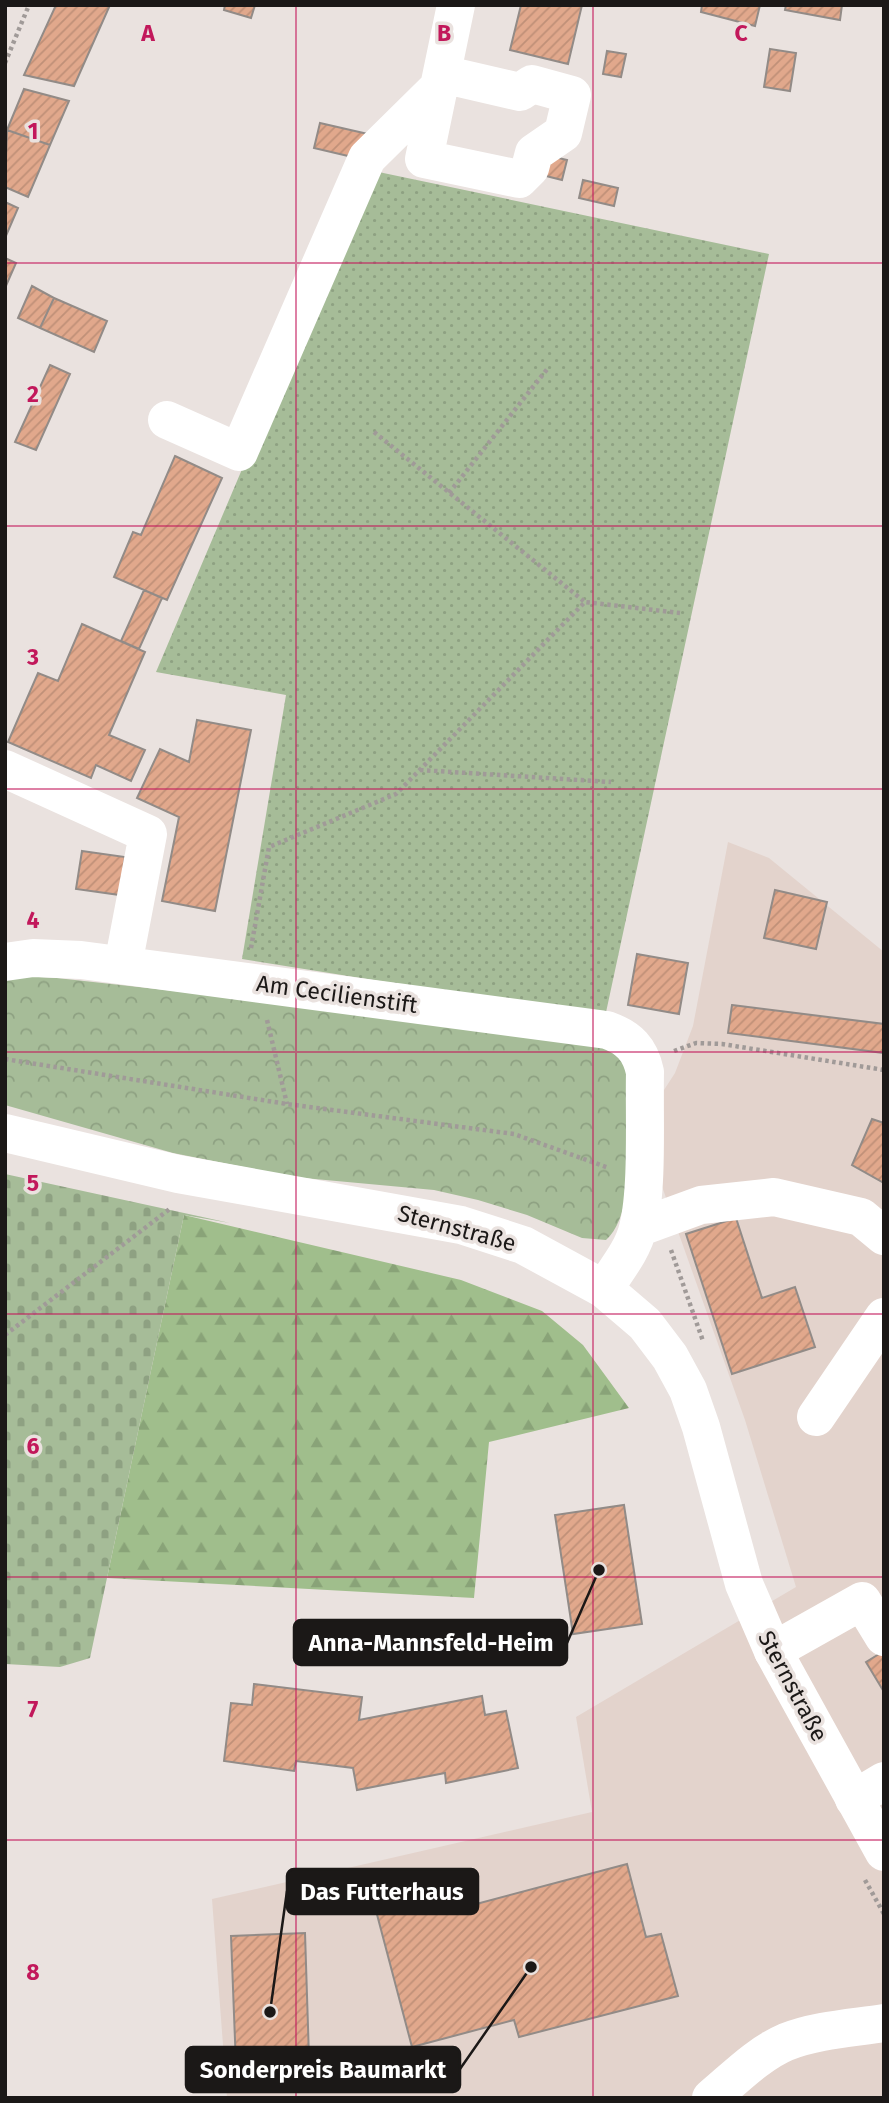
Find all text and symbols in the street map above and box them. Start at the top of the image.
text: A [140,19,155,47]
text: B [437,19,451,47]
text: C [734,19,748,47]
text: 1 [28,117,38,145]
text: 2 [27,380,39,408]
text: 3 [26,643,39,671]
text: 4 [27,906,40,934]
street label: Am Cecilienstift [255,969,420,1019]
text: 5 [27,1169,39,1197]
street label: Sternstraße [395,1199,519,1257]
text: 6 [27,1432,40,1460]
callout: Anna-Mannsfeld-Heim [294,1620,567,1665]
street label: Sternstraße [752,1626,834,1746]
text: Anna-Mannsfeld-Heim [308,1629,553,1657]
text: 7 [28,1695,39,1723]
callout: Das Futterhaus [287,1869,478,1914]
text: Das Futterhaus [300,1878,464,1906]
text: 8 [26,1958,40,1986]
callout: Sonderpreis Baumarkt [186,2047,460,2092]
text: Sonderpreis Baumarkt [200,2056,447,2084]

